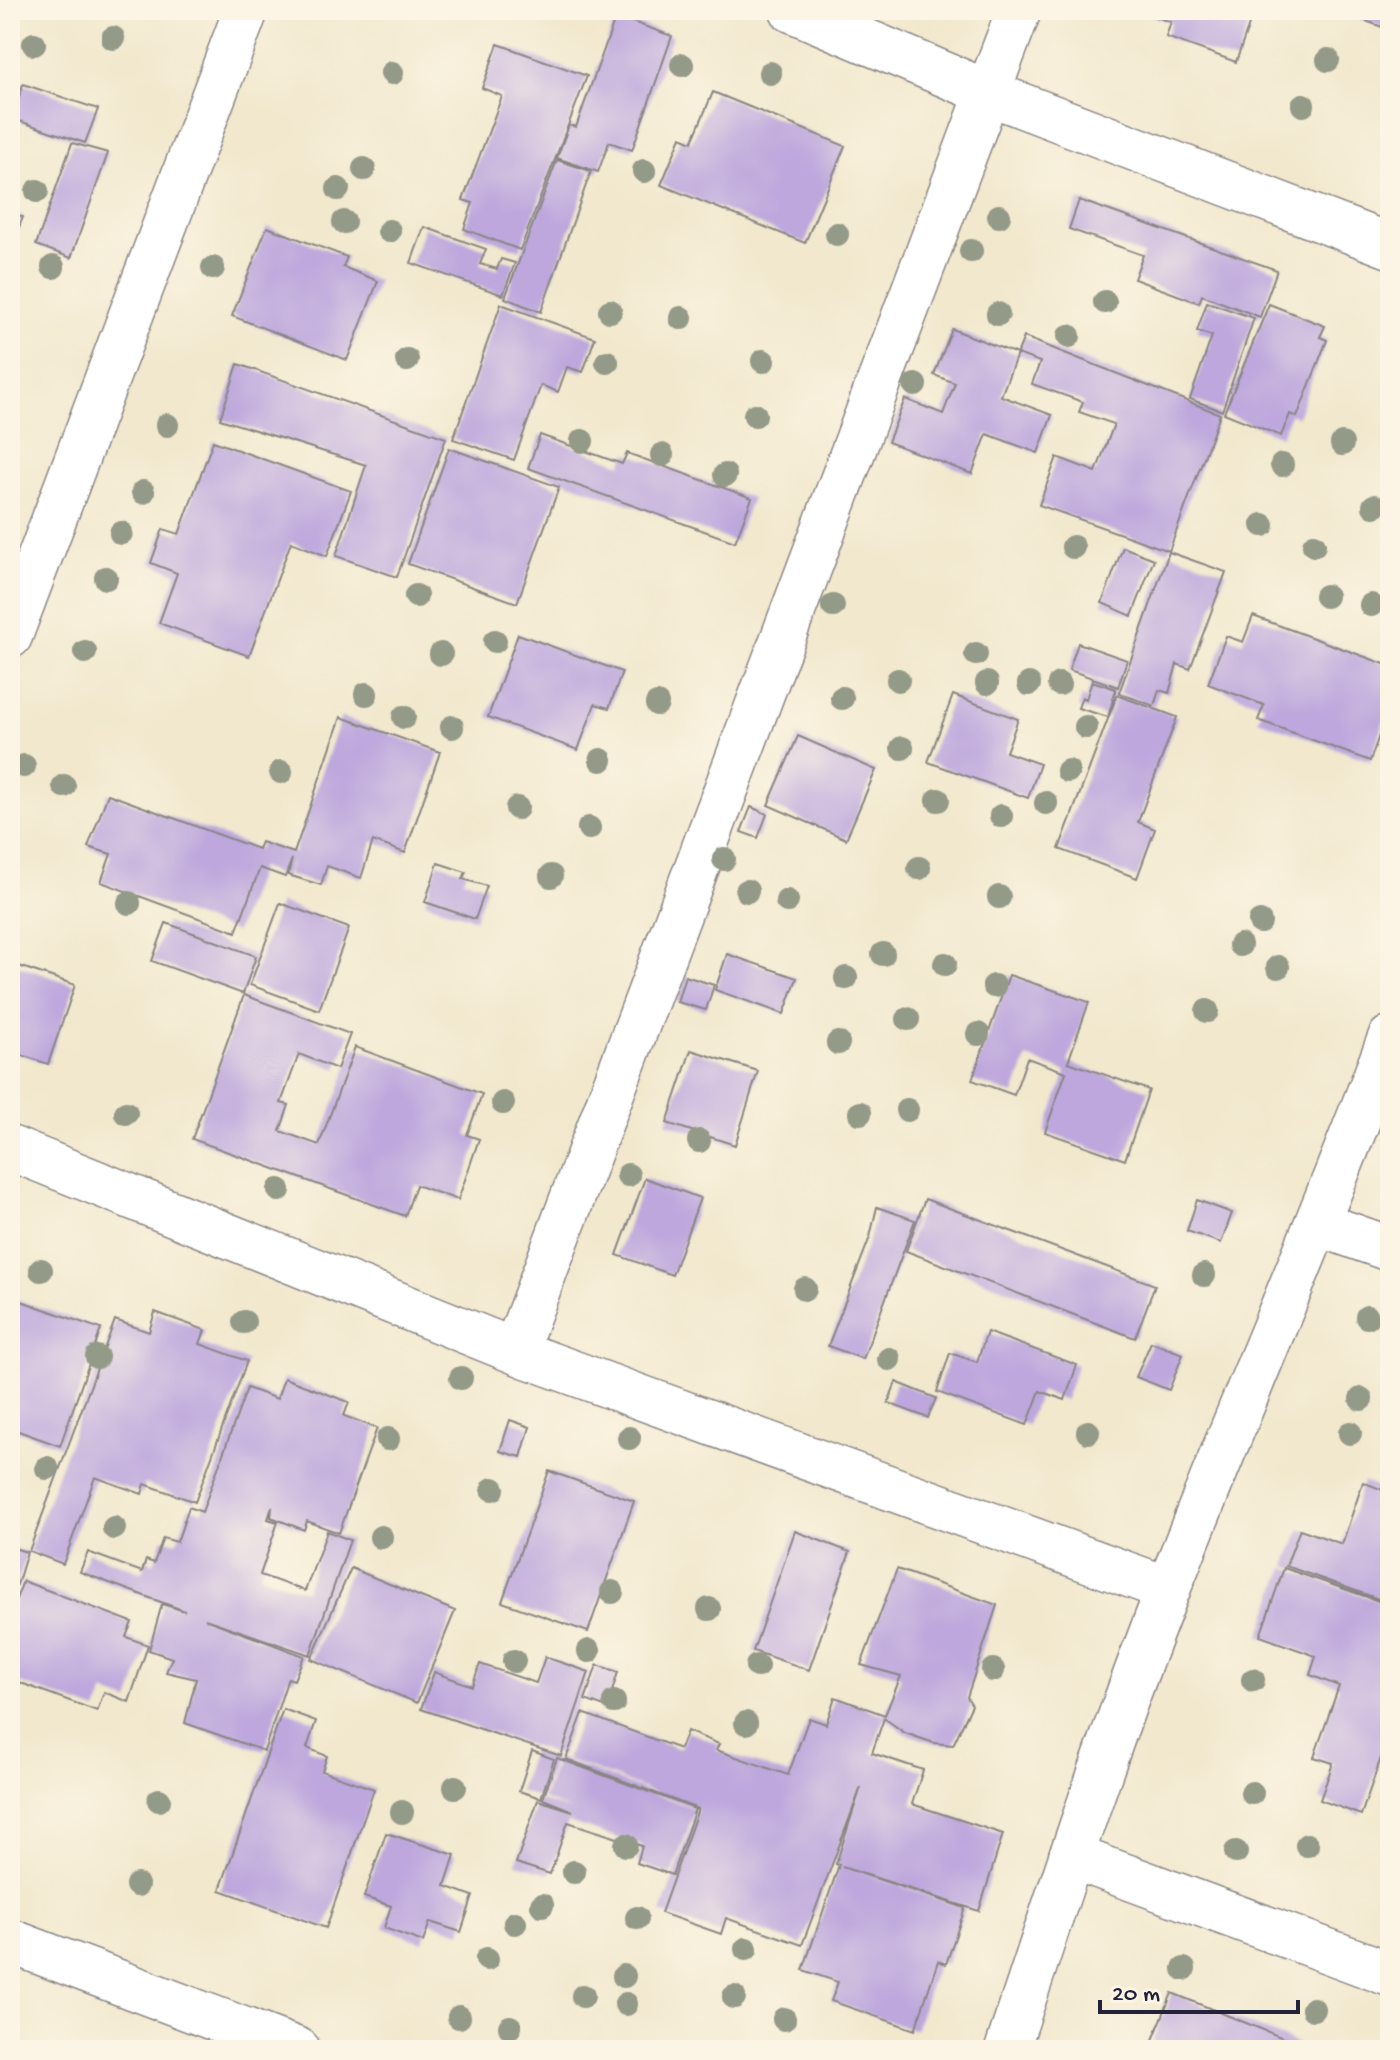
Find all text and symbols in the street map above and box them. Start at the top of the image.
scale bar [1100,1964,1298,2014]
text: 20 m [1112,1981,1160,2010]

